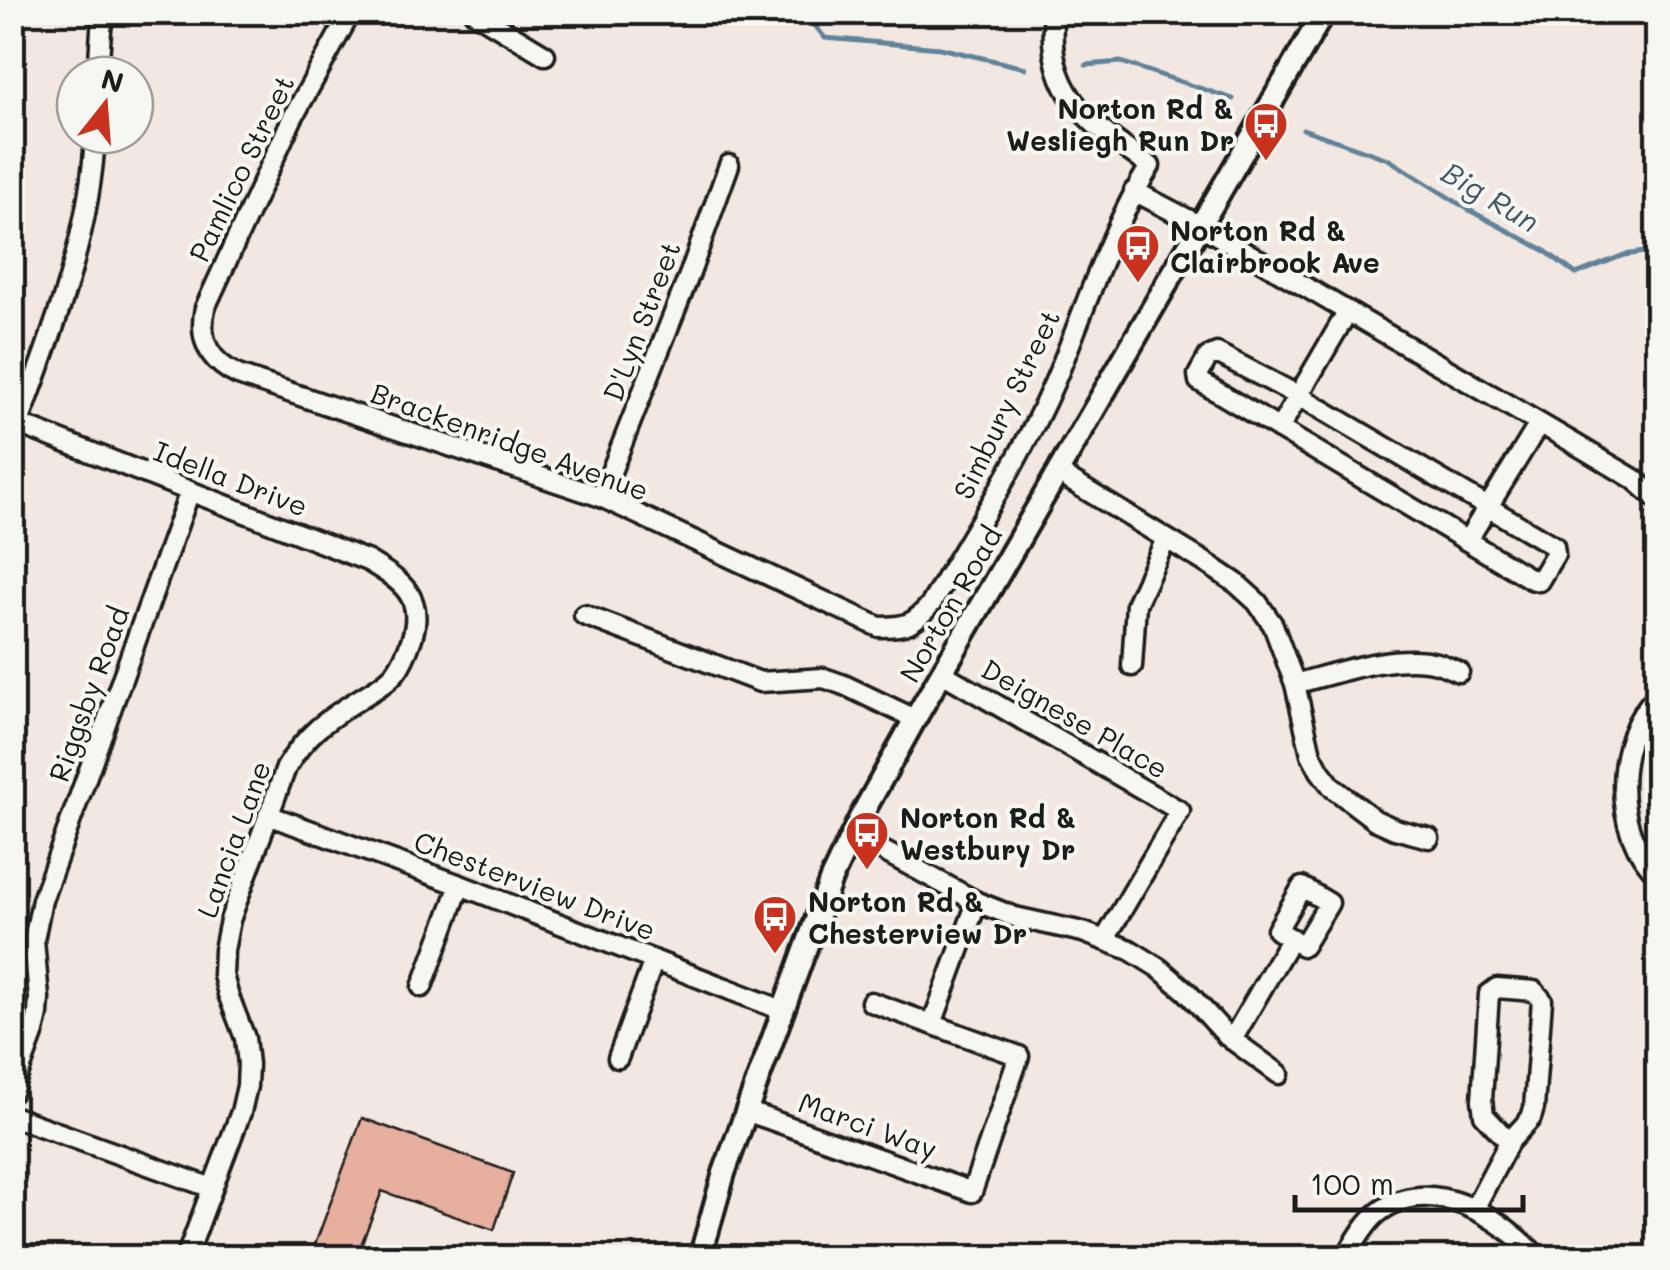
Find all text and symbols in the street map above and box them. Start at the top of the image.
north arrow [55,55,155,155]
text: N [97,60,128,100]
street label: Pamlico Street [180,69,302,267]
place label: Norton Rd & Wesliegh Run Dr [1006,90,1234,158]
bus stop icon: Norton Rd & Wesliegh Run Dr [1243,101,1289,162]
water label: Big Run [1435,151,1547,241]
place label: Norton Rd & Clairbrook Ave [1170,212,1380,280]
bus stop icon: Norton Rd & Clairbrook Ave [1115,223,1161,284]
street label: D'Lyn Street [594,236,688,406]
street label: Simbury Street [945,303,1067,505]
street label: Brackenridge Avenue [366,374,654,508]
street label: Idella Drive [149,432,313,524]
street label: Norton Road [891,519,1009,689]
street label: Riggsby Road [40,602,136,786]
street label: Deignese Place [975,650,1175,786]
street label: Lancia Lane [188,756,278,922]
place label: Norton Rd & Westbury Dr [900,799,1077,868]
bus stop icon: Norton Rd & Westbury Dr [844,810,890,871]
street label: Chesterview Drive [409,822,661,948]
place label: Norton Rd & Chesterview Dr [808,883,1027,951]
bus stop icon: Norton Rd & Chesterview Dr [752,894,798,955]
street label: Marci Way [794,1083,942,1167]
scale bar [1295,1150,1522,1212]
text: 100 m [1310,1163,1394,1203]

